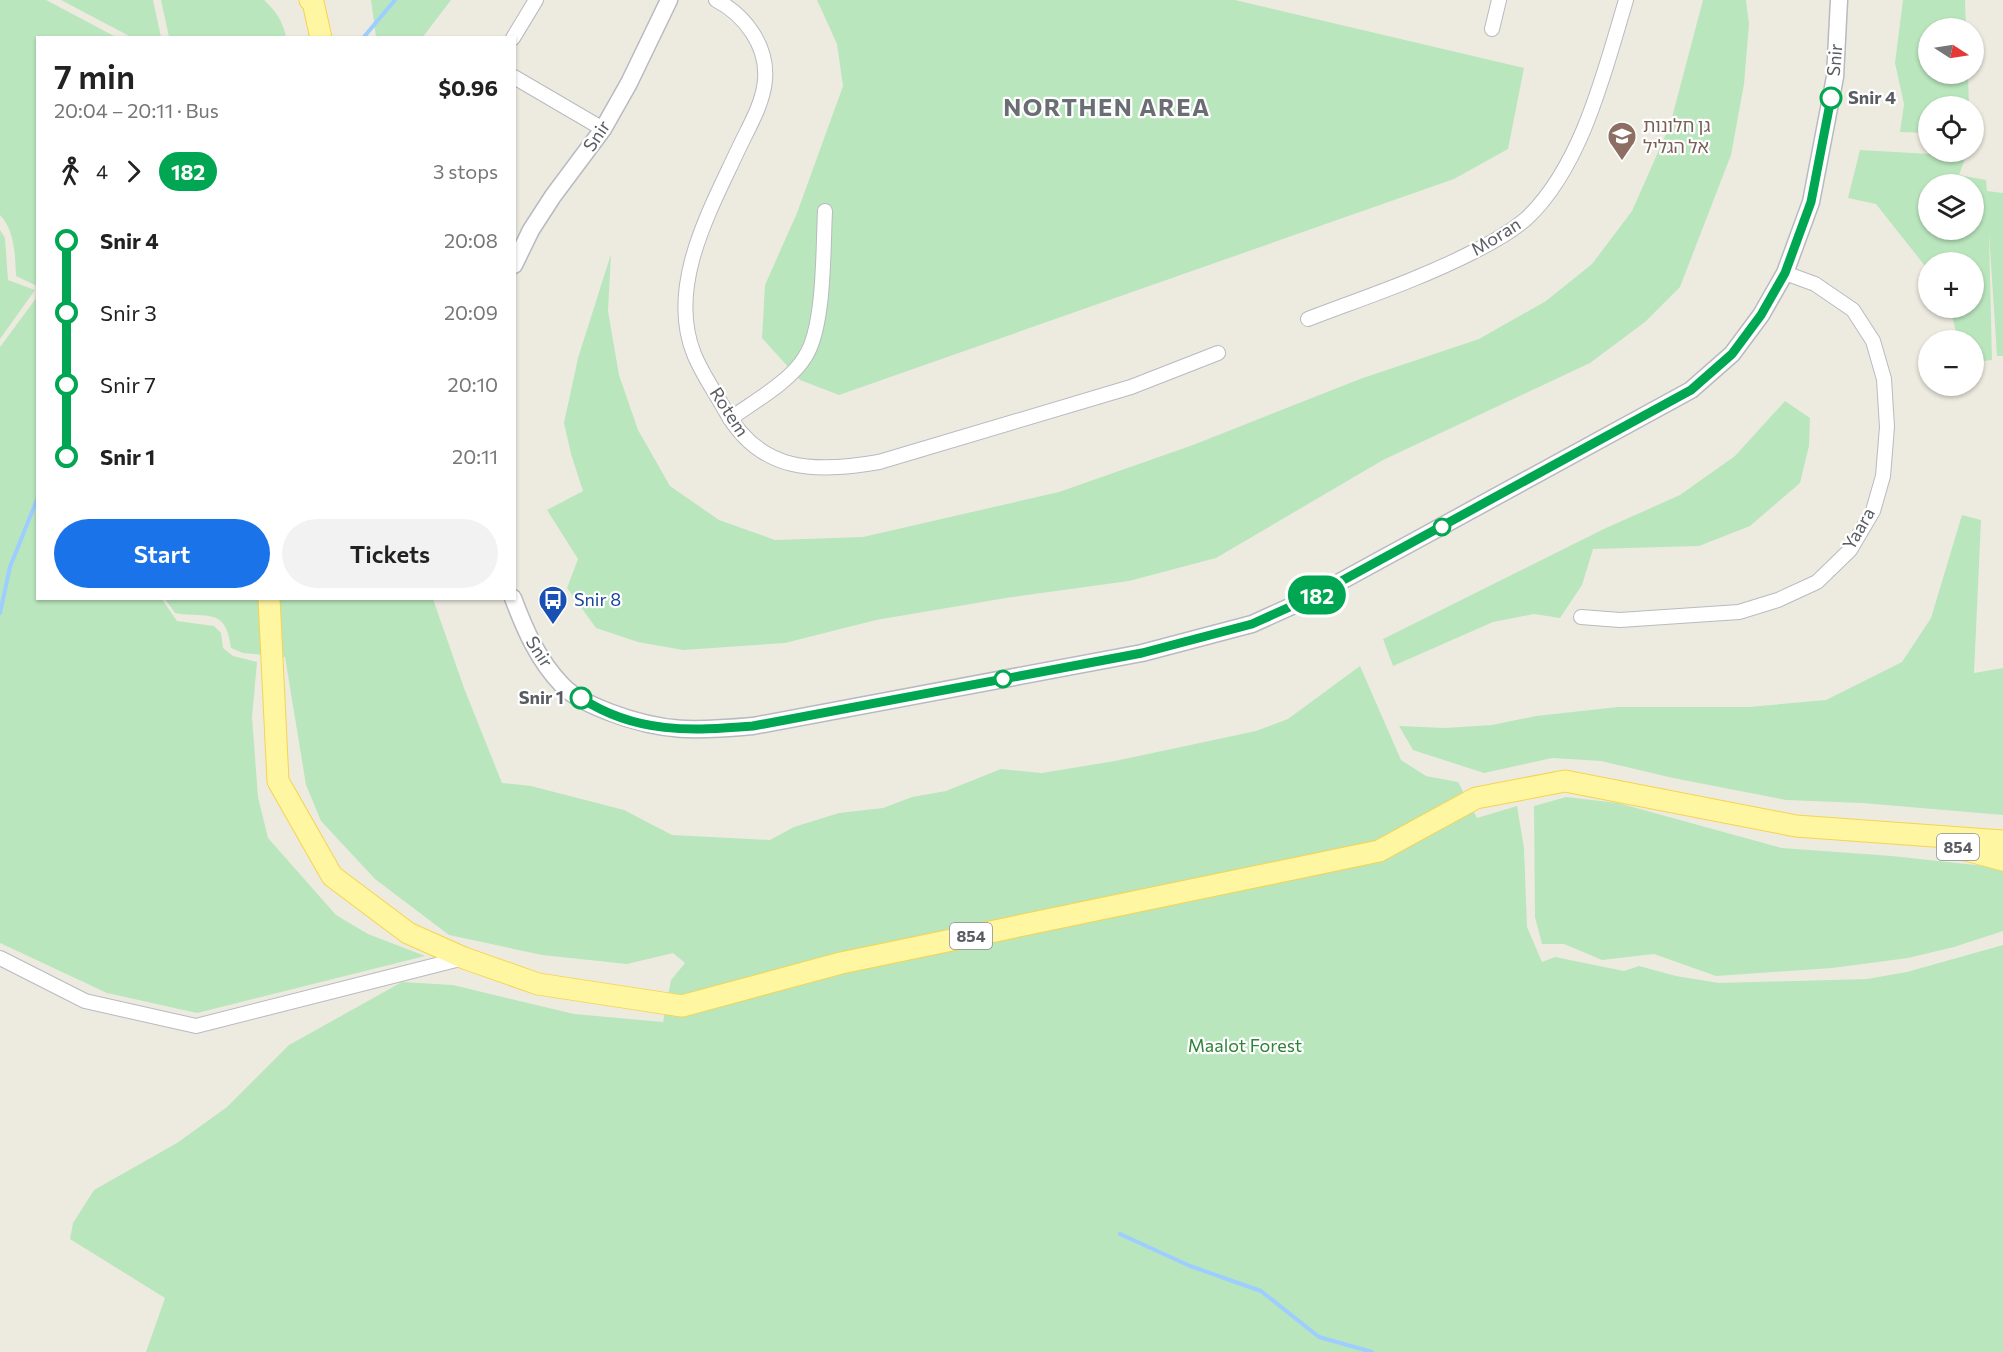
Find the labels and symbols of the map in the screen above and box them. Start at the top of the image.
north arrow [1918,18,1984,84]
street label: Snir [1822,43,1846,77]
place label: Snir 4 [1848,86,1896,108]
marker: Snir 4 [1820,87,1842,109]
district label: NORTHEN AREA [1003,92,1211,121]
place label: גן חלונות אל הגליל [1643,114,1711,157]
street label: Snir [578,116,614,155]
school or university icon: גן חלונות אל הגליל [1606,120,1638,162]
street label: Moran [1466,212,1524,260]
street label: Rotem [706,383,754,440]
street label: Yaara [1837,503,1879,554]
unlabelled marker [1433,518,1451,536]
line badge: 182 [1282,576,1352,614]
bus stop icon: Snir 8 [537,584,569,626]
place label: Snir 8 [574,588,621,610]
street label: Snir [522,632,558,671]
unlabelled marker [994,670,1012,688]
place label: Snir 1 [519,686,564,708]
marker: Snir 1 [570,687,592,709]
road number: 854 [1937,834,1979,860]
road number: 854 [950,923,992,949]
park label: Maalot Forest [1188,1034,1302,1056]

